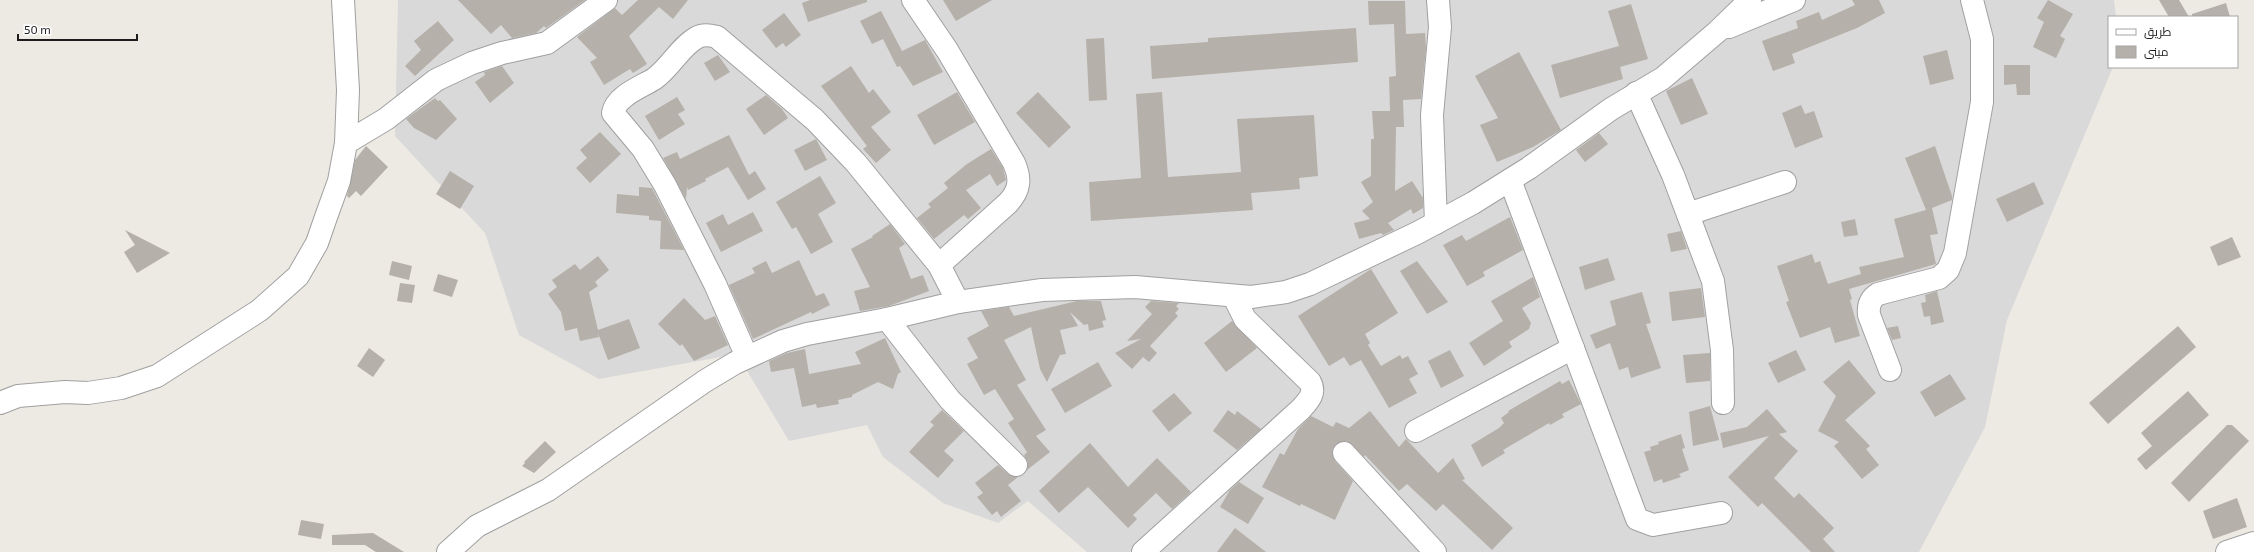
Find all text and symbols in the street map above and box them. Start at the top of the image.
scale bar [18,16,137,42]
legend [2108,16,2238,68]
text: 50 m [24,22,51,36]
text: طريق [2144,24,2172,39]
text: مبنى [2144,44,2169,59]

